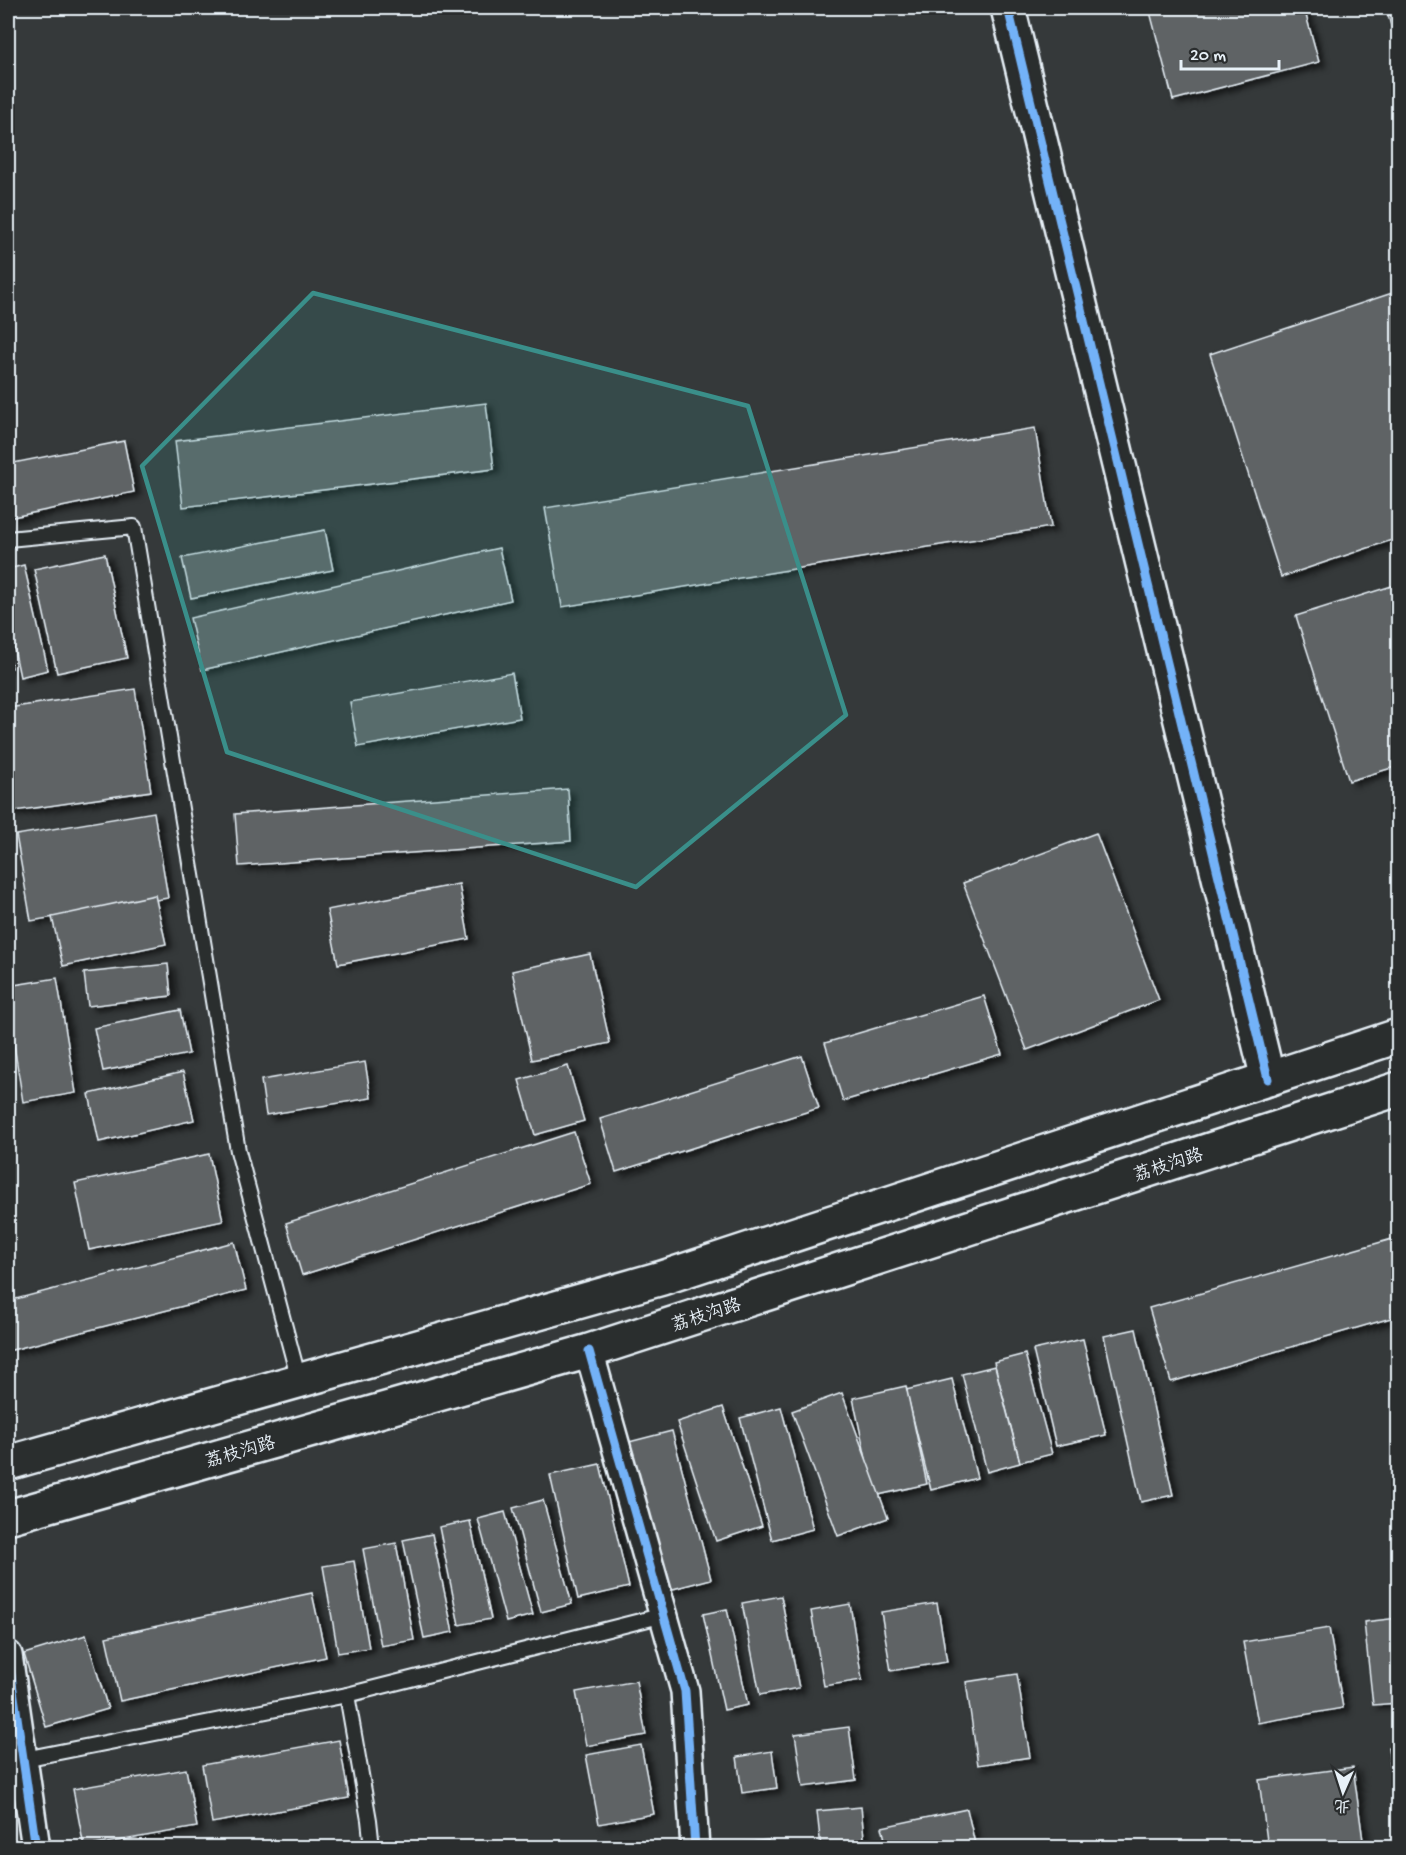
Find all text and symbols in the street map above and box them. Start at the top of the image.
scale bar [1181,33,1278,71]
text: 20 m [1190,46,1226,67]
street label: 荔枝沟路 [1131,1144,1206,1187]
street label: 荔枝沟路 [669,1294,744,1337]
street label: 荔枝沟路 [203,1432,278,1473]
north arrow [1313,1762,1373,1822]
text: 北 [1334,1794,1351,1814]

